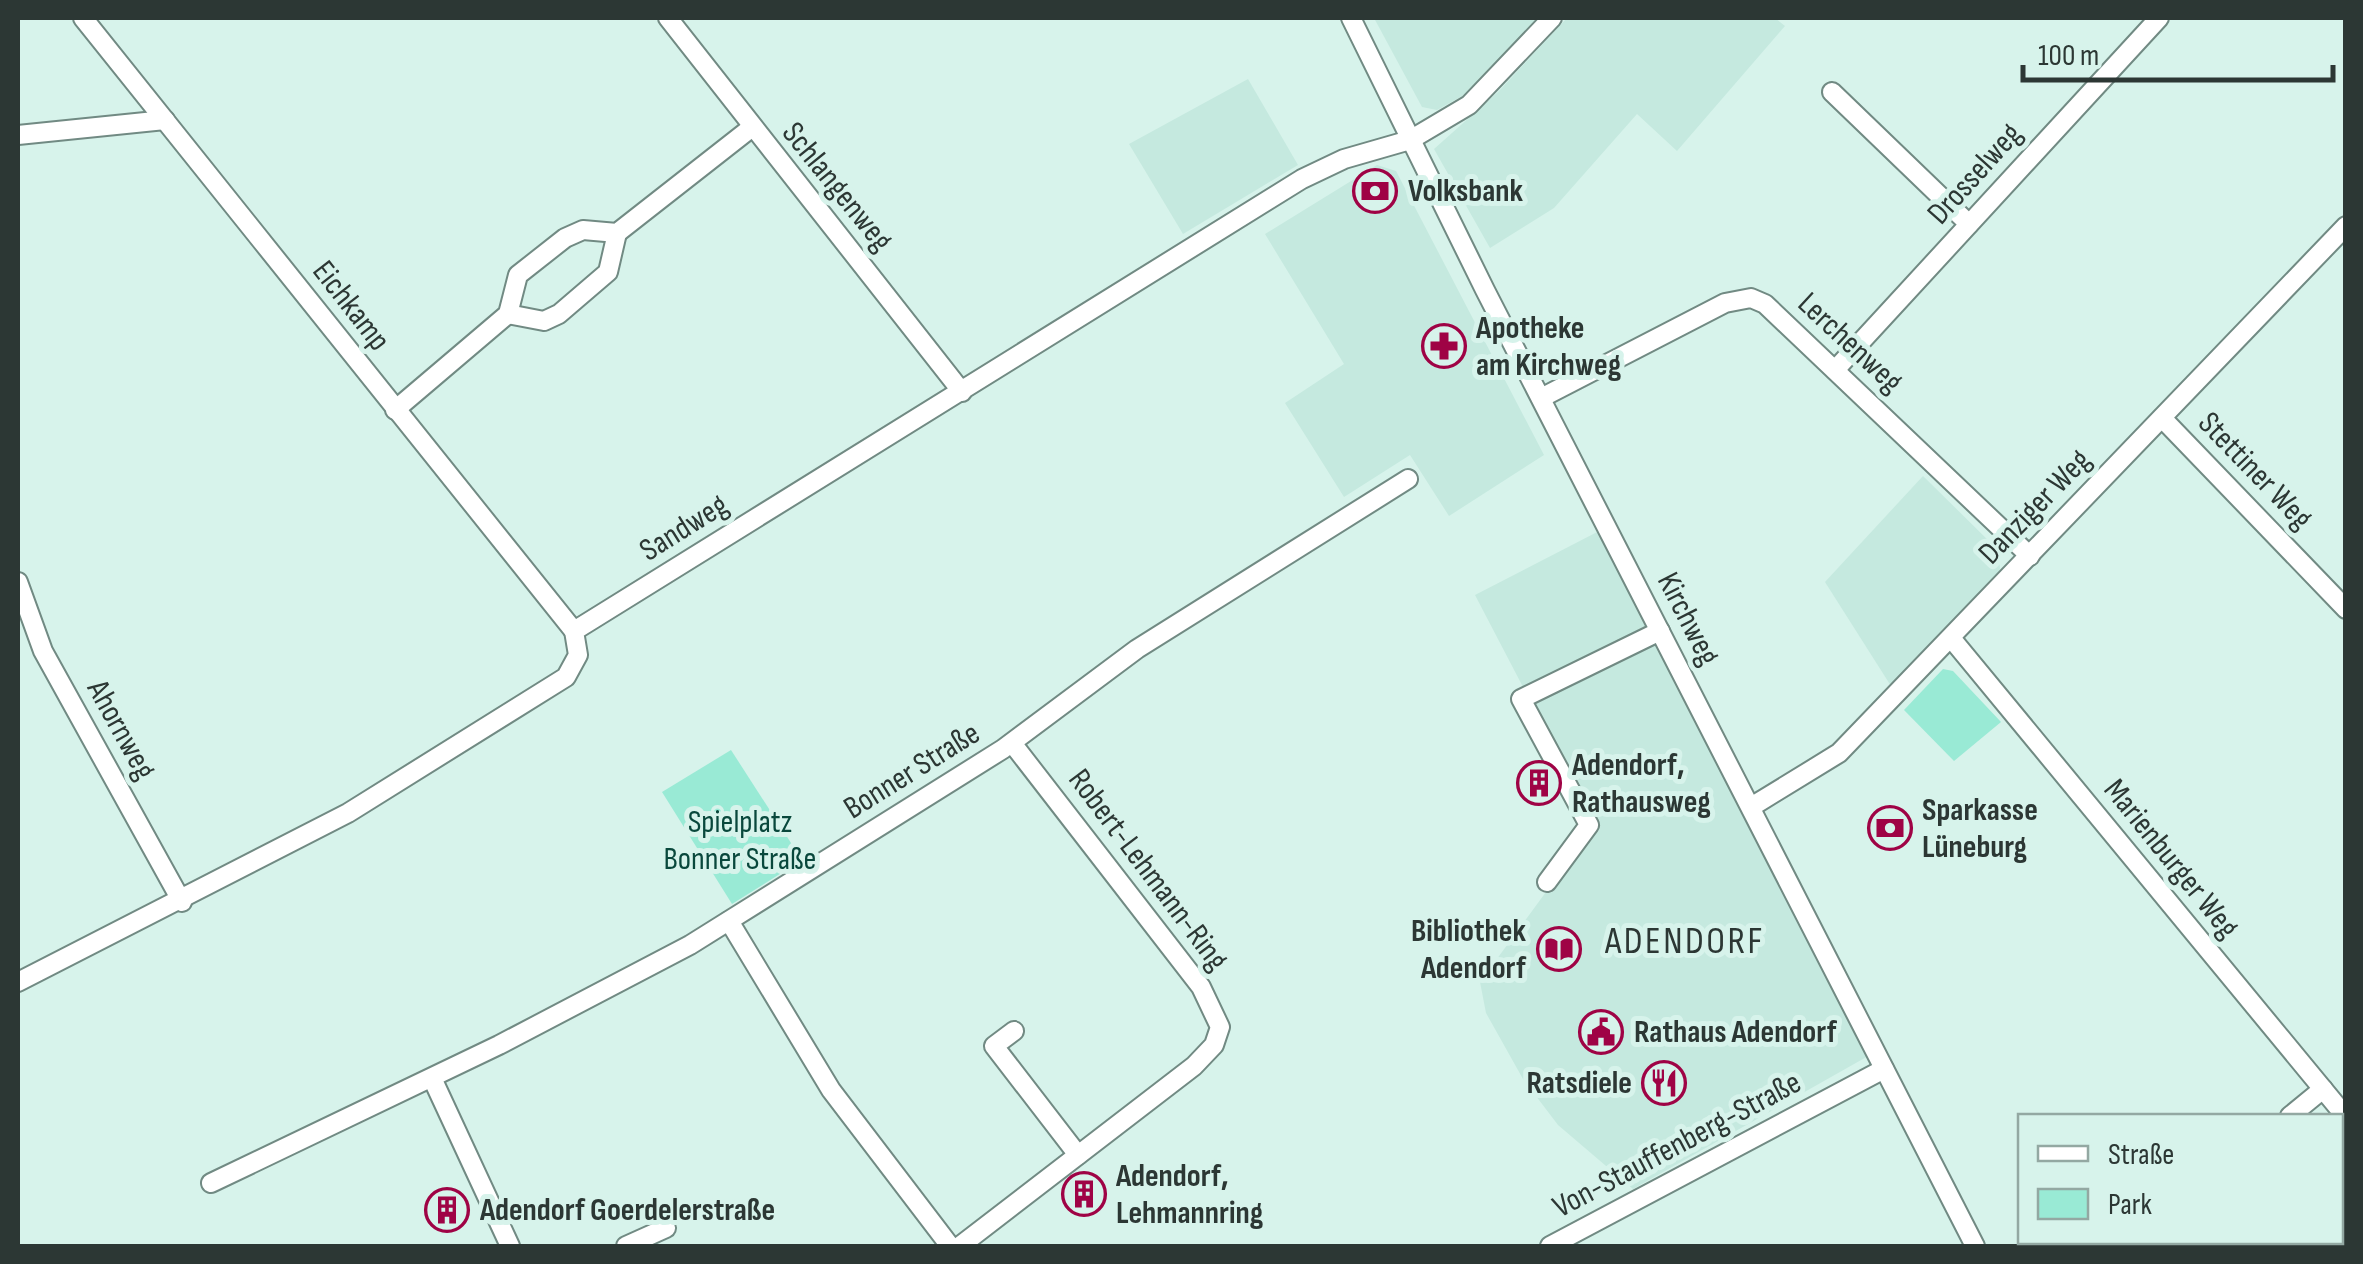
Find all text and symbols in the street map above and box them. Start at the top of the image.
scale bar [2023,20,2333,82]
text: 100 m [2038,38,2099,74]
street label: Schlangenweg [773,115,901,259]
street label: Drosselweg [1919,115,2031,233]
bank icon: Volksbank [1352,168,1398,214]
place label: Volksbank [1408,172,1523,211]
street label: Eichkamp [304,253,398,359]
street label: Lerchenweg [1789,285,1911,401]
place label: Apotheke am Kirchweg [1475,309,1621,385]
pharmacy icon: Apotheke am Kirchweg [1421,323,1467,369]
street label: Stettiner Weg [2190,404,2320,538]
street label: Danziger Weg [1971,441,2099,573]
street label: Sandweg [633,486,735,570]
street label: Kirchweg [1648,566,1728,672]
street label: Ahornweg [77,673,164,786]
street label: Bonner Straße [837,714,987,828]
place label: Adendorf, Rathausweg [1571,746,1711,822]
building icon: Adendorf, Rathausweg [1516,760,1562,806]
street label: Robert-Lehmann-Ring [1060,762,1236,978]
street label: Marienburger Weg [2095,771,2247,947]
place label: Sparkasse Lüneburg [1922,791,2038,867]
park label: Spielplatz Bonner Straße [664,803,816,879]
bank icon: Sparkasse Lüneburg [1867,805,1913,851]
place label: Bibliothek Adendorf [1411,912,1527,988]
district label: ADENDORF [1604,919,1765,964]
library icon: Bibliothek Adendorf [1536,926,1582,972]
public building icon: Rathaus Adendorf [1578,1009,1624,1055]
place label: Rathaus Adendorf [1634,1013,1838,1052]
restaurant icon: Ratsdiele [1641,1060,1687,1106]
street label: Von-Stauffenberg-Straße [1546,1063,1808,1227]
place label: Ratsdiele [1526,1064,1632,1103]
legend [2018,1114,2343,1244]
text: Straße [2108,1137,2174,1173]
place label: Adendorf, Lehmannring [1115,1157,1263,1233]
building icon: Adendorf, Lehmannring [1061,1171,1107,1217]
building icon: Adendorf Goerdelerstraße [424,1187,470,1233]
text: Park [2108,1187,2152,1223]
place label: Adendorf Goerdelerstraße [479,1191,775,1230]

